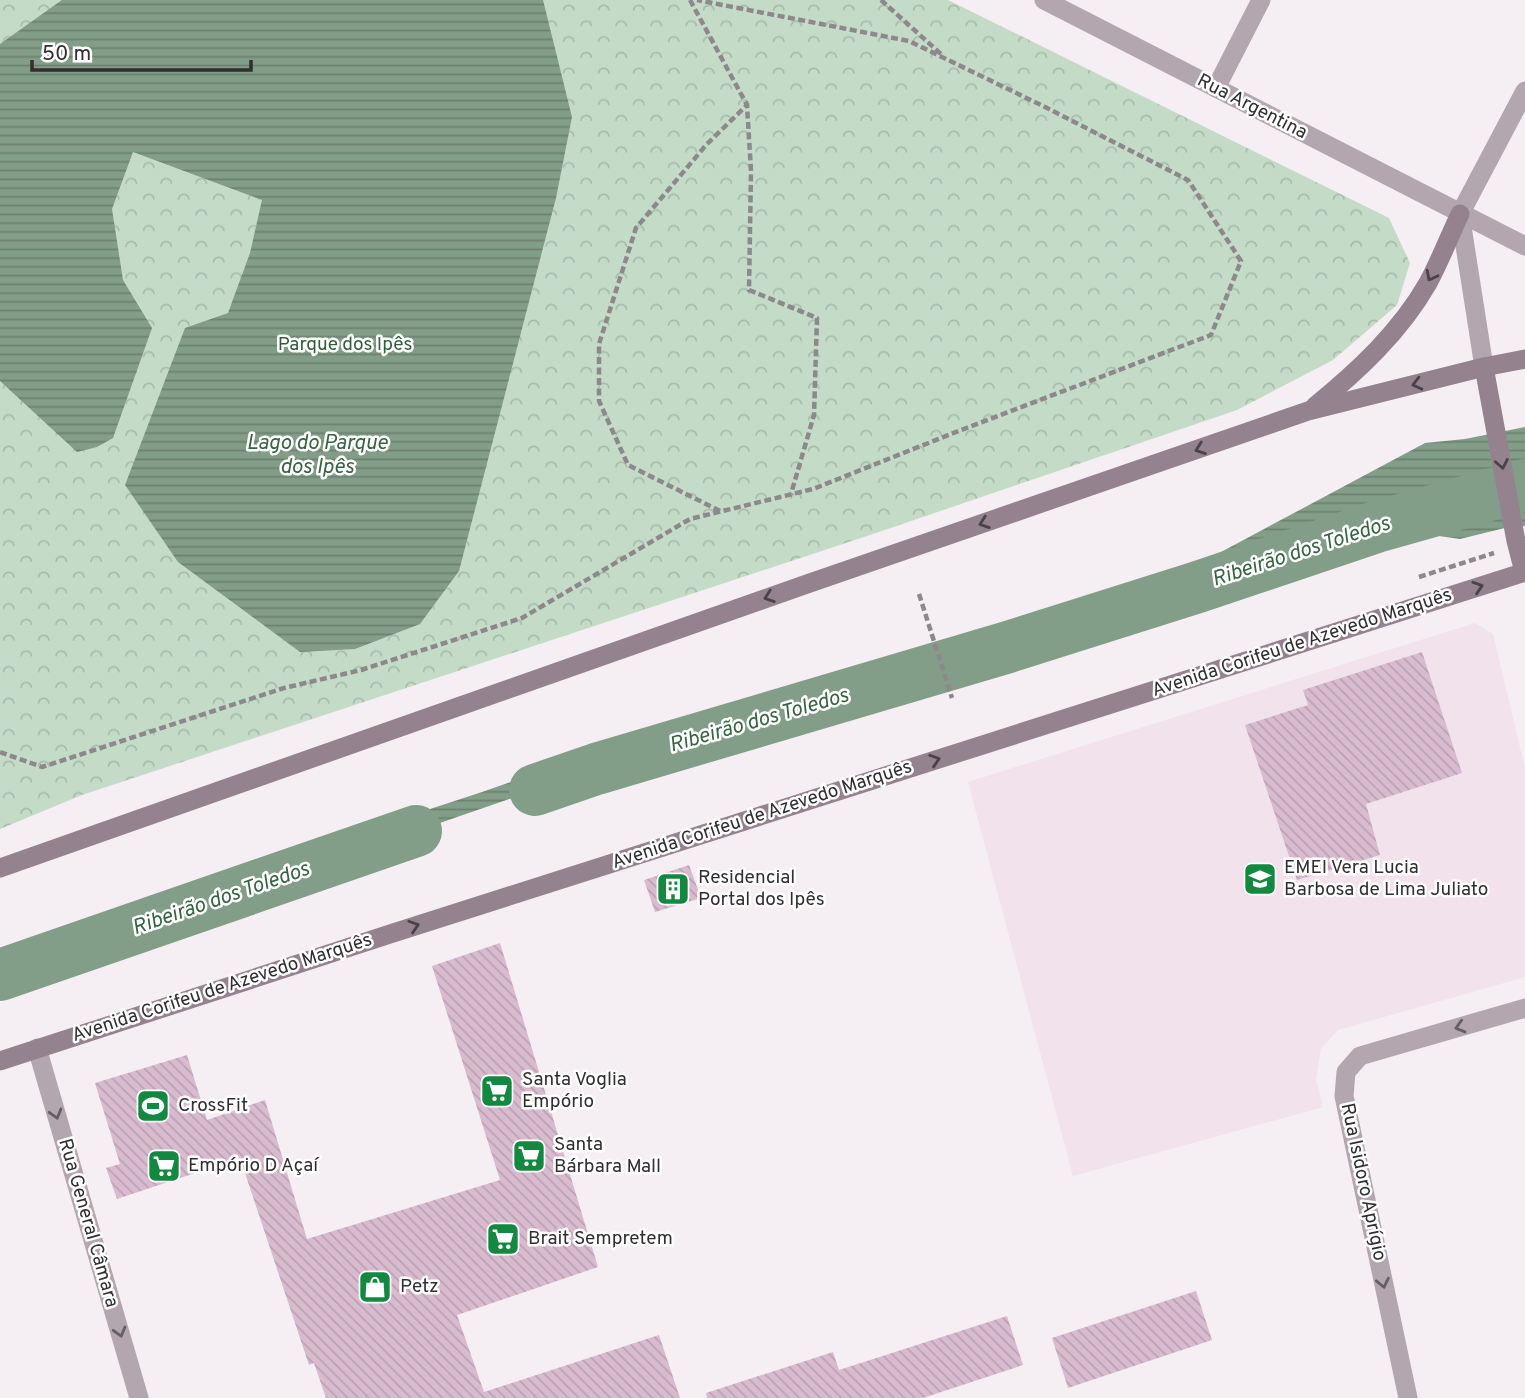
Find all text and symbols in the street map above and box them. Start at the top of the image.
scale bar [32,28,250,72]
text: 50 m [42,41,91,68]
street label: Rua Argentina [1193,69,1311,145]
one-way arrow [1425,269,1439,281]
park label: Parque dos Ipês [278,333,412,357]
one-way arrow [1412,376,1424,390]
water label: Lago do Parque dos Ipês [246,430,389,481]
one-way arrow [1194,441,1206,455]
one-way arrow [1494,458,1509,470]
water label: Ribeirão dos Toledos [1209,510,1394,593]
one-way arrow [979,515,991,529]
one-way arrow [1471,581,1484,595]
street label: Avenida Corifeu de Azevedo Marquês [1149,583,1455,703]
one-way arrow [764,589,776,603]
water label: Ribeirão dos Toledos [666,682,852,760]
one-way arrow [928,754,940,769]
street label: Avenida Corifeu de Azevedo Marquês [609,755,915,875]
water label: Ribeirão dos Toledos [129,856,314,942]
place label: EMEI Vera Lucia Barbosa de Lima Juliato [1284,856,1488,902]
school or university icon: EMEI Vera Lucia Barbosa de Lima Juliato [1241,860,1279,898]
place label: Residencial Portal dos Ipês [698,866,825,912]
building icon: Residencial Portal dos Ipês [654,870,692,908]
one-way arrow [408,920,420,935]
street label: Avenida Corifeu de Azevedo Marquês [69,928,375,1048]
one-way arrow [1454,1019,1466,1034]
place label: Santa Voglia Empório [522,1068,627,1114]
supermarket icon: Santa Voglia Empório [478,1072,516,1110]
sports icon: CrossFit [134,1087,172,1125]
place label: CrossFit [178,1094,248,1118]
street label: Rua Isidoro Aprígio [1335,1101,1391,1263]
one-way arrow [48,1107,63,1119]
place label: Santa Bárbara Mall [554,1133,661,1179]
street label: Rua General Câmara [52,1136,124,1310]
supermarket icon: Santa Bárbara Mall [510,1137,548,1175]
supermarket icon: Empório D Açaí [145,1147,183,1185]
place label: Empório D Açaí [188,1154,320,1178]
supermarket icon: Brait Sempretem [484,1220,522,1258]
place label: Brait Sempretem [528,1227,673,1251]
shop icon: Petz [356,1268,394,1306]
place label: Petz [400,1275,439,1299]
one-way arrow [1375,1277,1390,1289]
one-way arrow [111,1326,126,1338]

